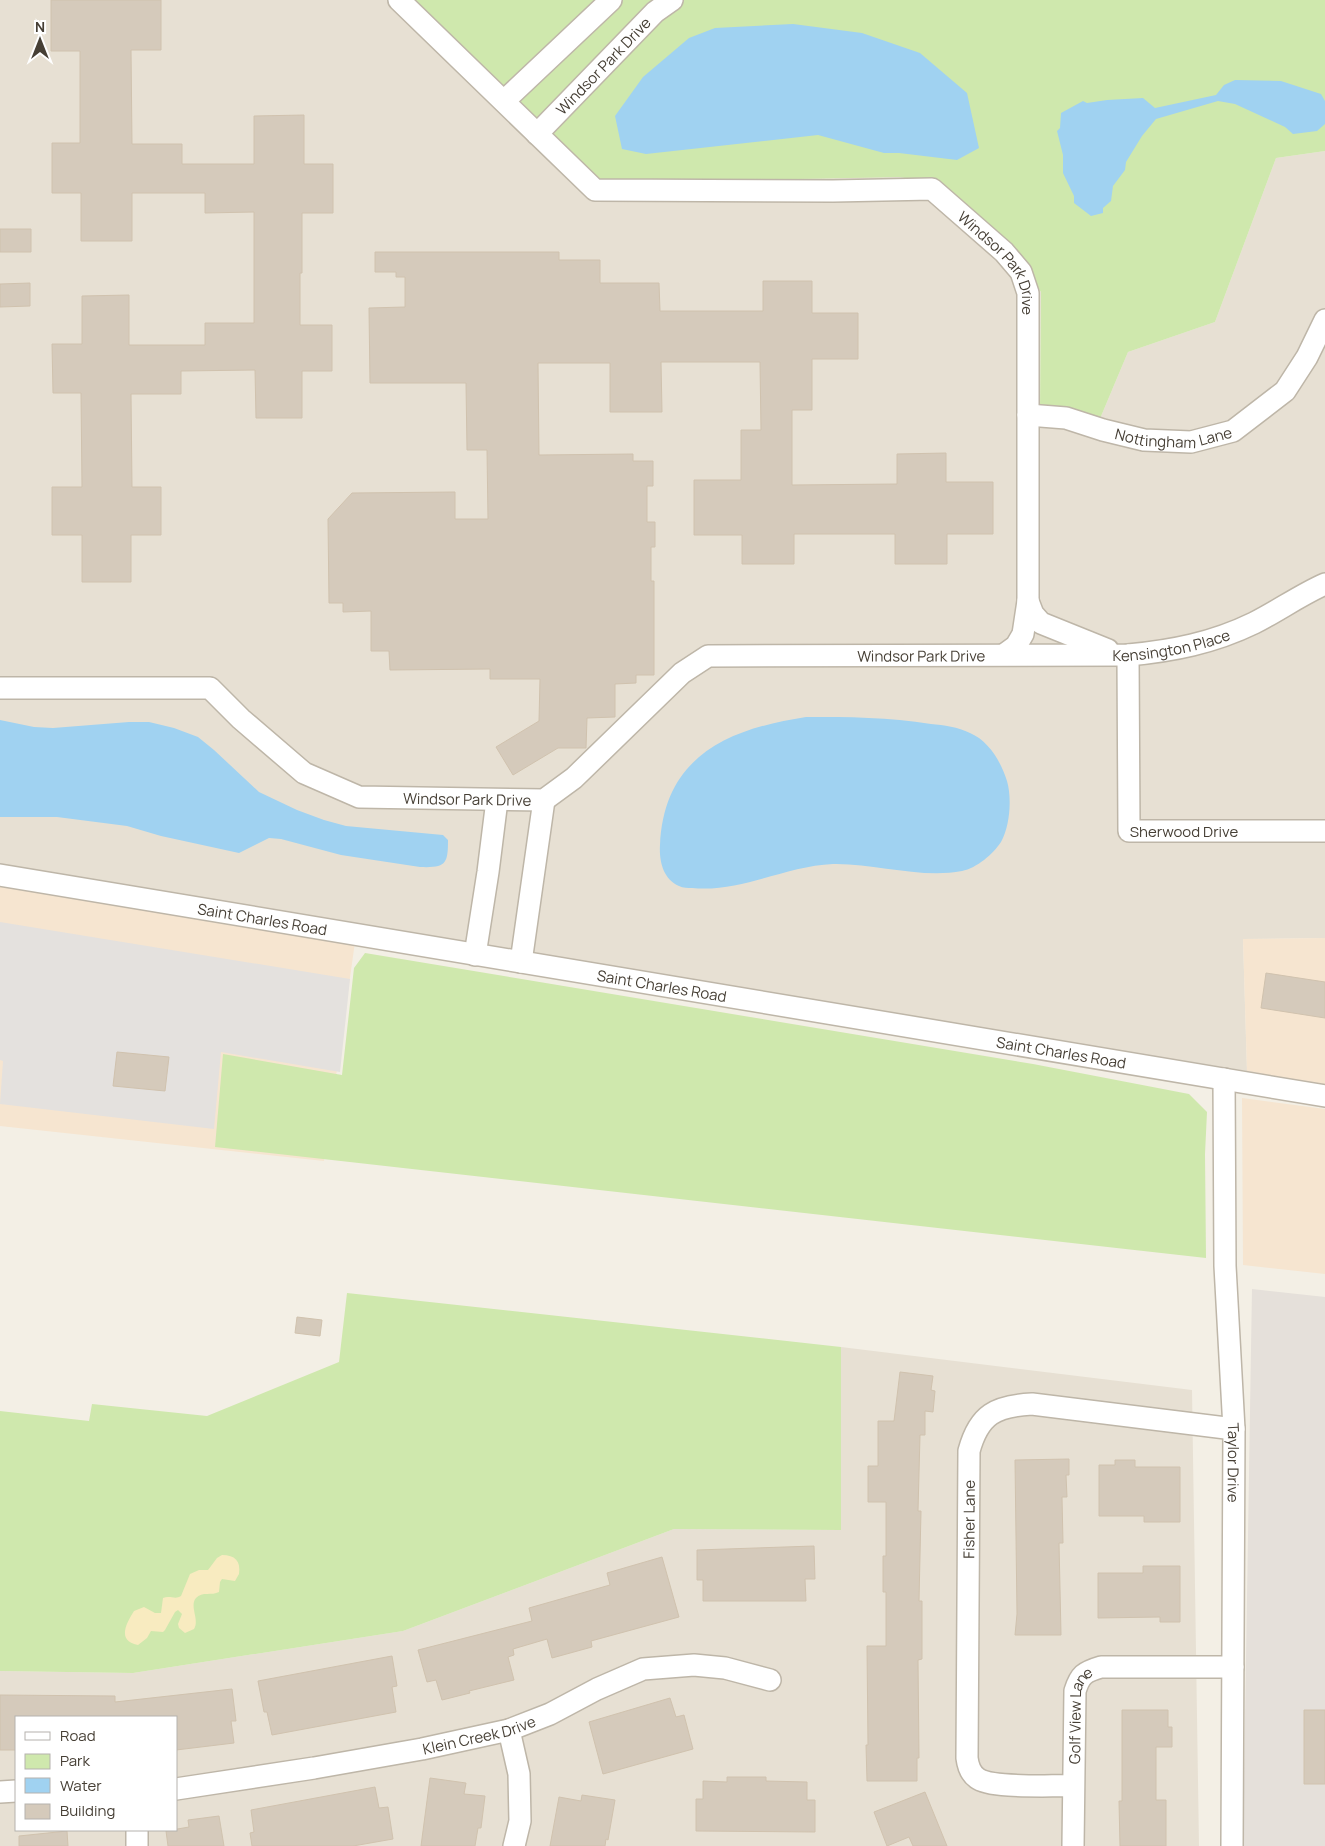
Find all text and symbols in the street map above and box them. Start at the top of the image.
street label: Windsor Park Drive [551,12,655,119]
north arrow [15,15,65,65]
text: N [35,17,45,36]
street label: Windsor Park Drive [954,206,1039,315]
street label: Nottingham Lane [1113,421,1234,453]
street label: Kensington Place [1113,624,1233,666]
street label: Windsor Park Drive [857,645,986,666]
street label: Windsor Park Drive [403,787,532,810]
street label: Sherwood Drive [1130,821,1238,842]
street label: Saint Charles Road [196,898,329,940]
street label: Saint Charles Road [595,964,728,1007]
street label: Saint Charles Road [995,1031,1128,1073]
street label: Taylor Drive [1223,1422,1245,1503]
street label: Fisher Lane [958,1480,979,1559]
street label: Golf View Lane [1064,1661,1096,1764]
street label: Klein Creek Drive [421,1710,539,1759]
legend [15,1716,178,1831]
text: Road [60,1725,96,1746]
text: Park [60,1750,90,1771]
text: Water [60,1775,102,1796]
text: Building [60,1800,115,1821]

